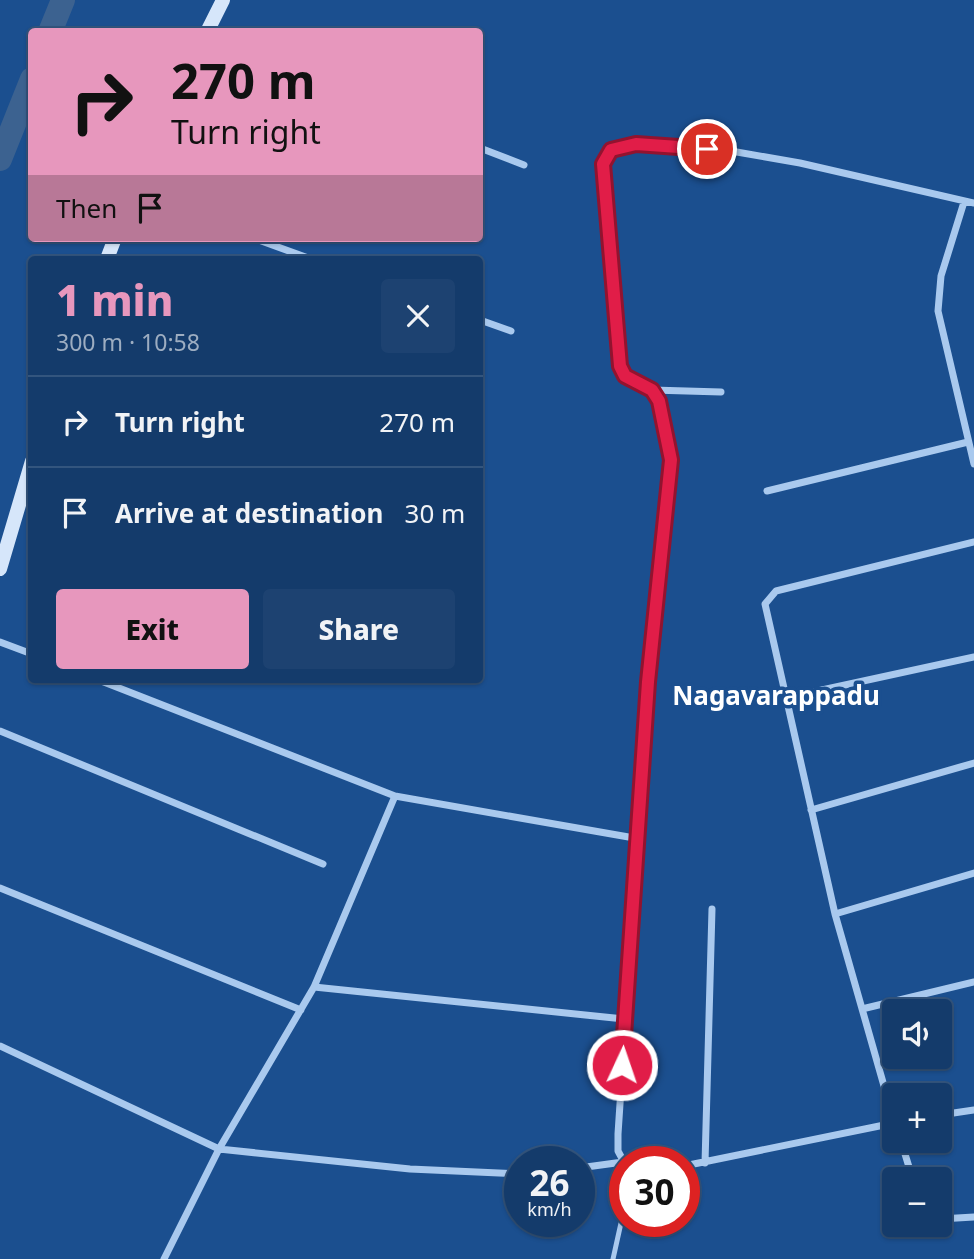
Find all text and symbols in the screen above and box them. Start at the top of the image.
text: 270 m [171,47,316,113]
icon: right [56,56,147,147]
text: Turn right [171,110,321,153]
pin [677,119,737,179]
icon: arrive [688,130,726,168]
icon: arrive [131,189,169,227]
text: Then [56,190,117,226]
text: 1 min [56,271,173,328]
button: close [381,279,455,353]
text: 300 m · 10:58 [56,326,200,358]
icon: right [56,403,94,441]
text: Turn right [115,404,245,440]
text: 270 m [379,404,455,440]
icon: arrive [56,494,94,532]
text: Arrive at destination [115,495,384,531]
text: 30 m [405,495,465,531]
button: Exit [56,589,249,669]
button: Share [263,589,455,669]
district label: Nagavarappadu [672,677,880,713]
map controls [882,999,952,1237]
button: sound [882,999,952,1069]
position arrow [585,1028,659,1102]
button: + [882,1083,952,1153]
speed limit sign: 30 [609,1146,700,1237]
text: 26 [529,1159,570,1206]
button: − [882,1167,952,1237]
text: km/h [527,1197,572,1221]

